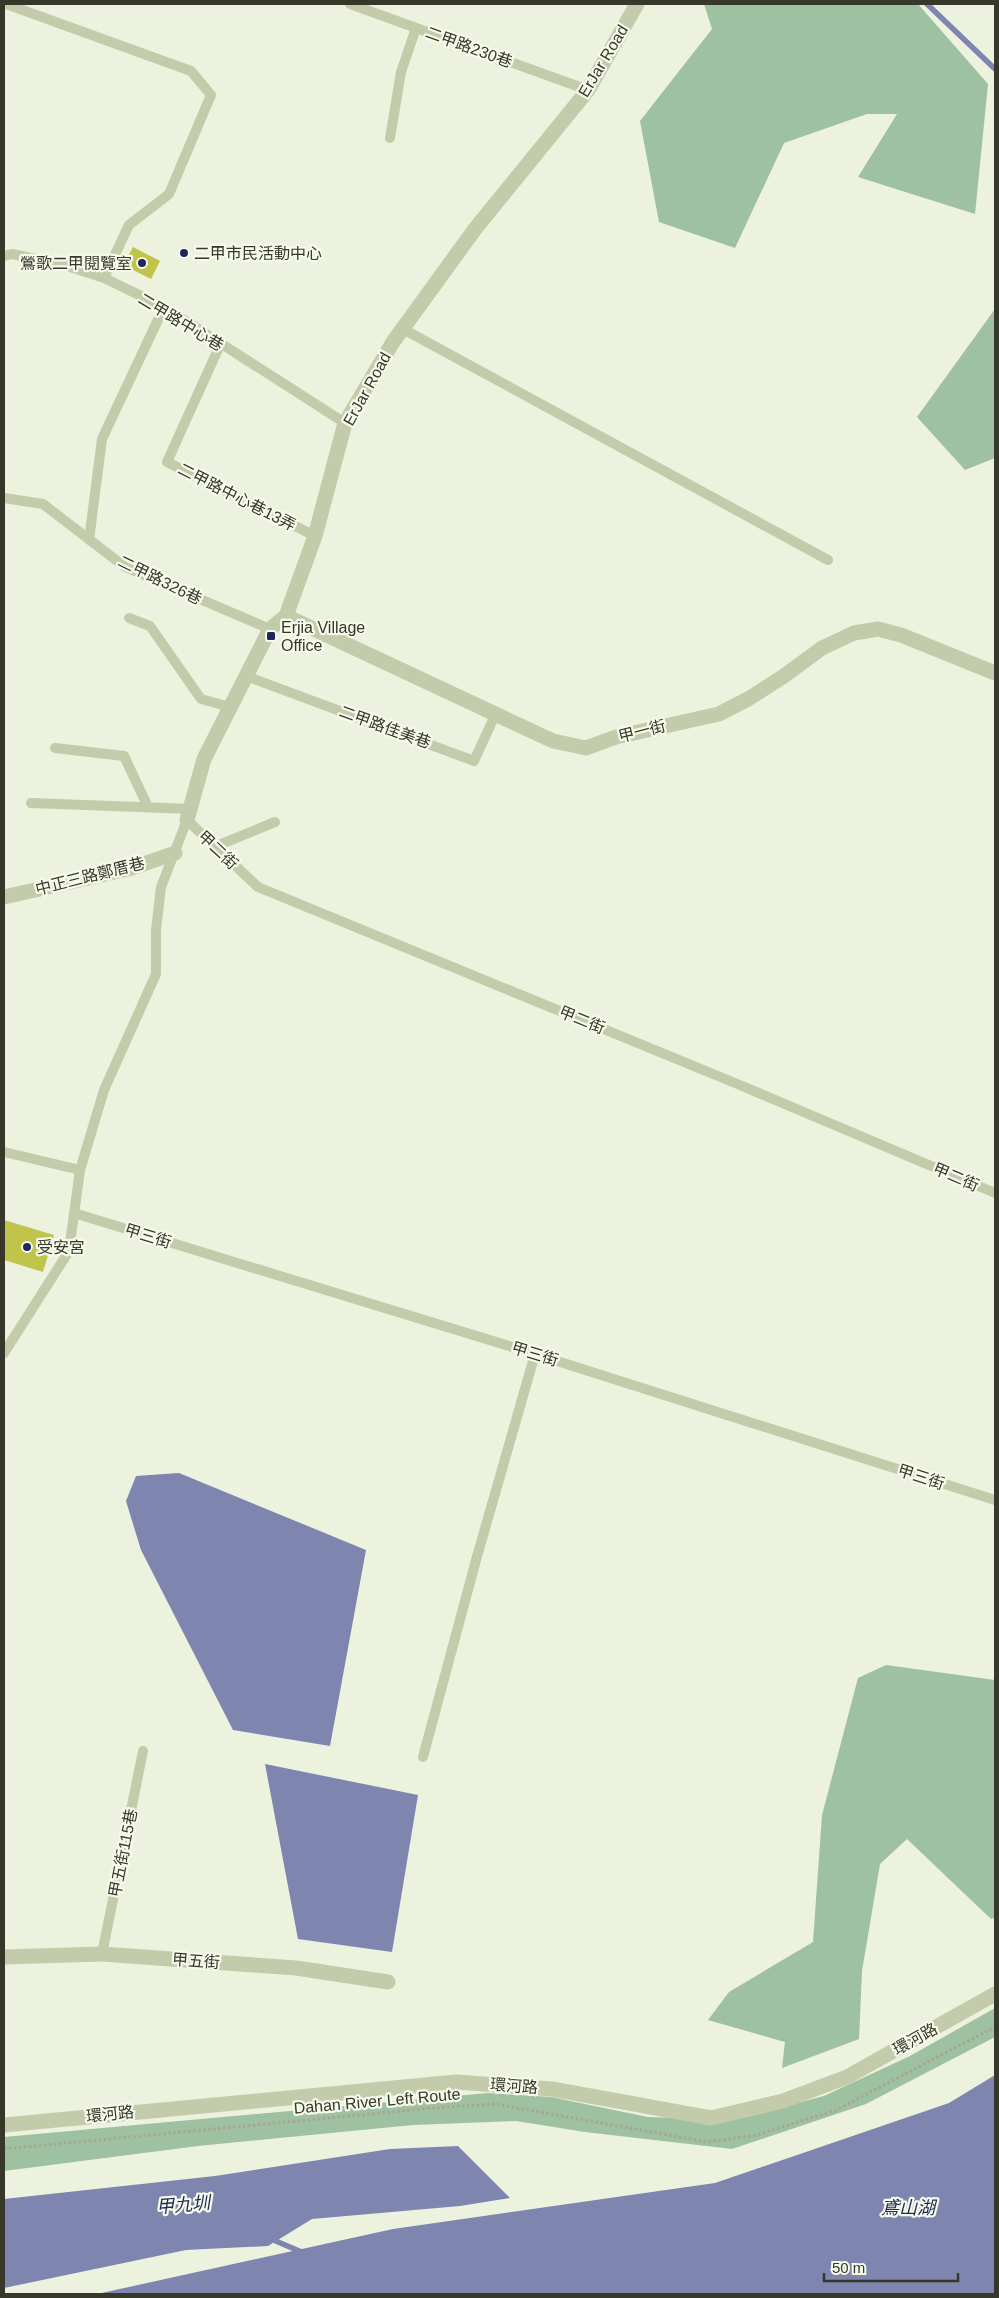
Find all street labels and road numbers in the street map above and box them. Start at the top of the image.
street label: ErJar Road [575,22,631,100]
street label: 二甲路230巷 [423,24,515,70]
street label: 二甲路中心巷 [135,290,227,354]
street label: ErJar Road [340,349,394,429]
street label: 二甲路中心巷13弄 [175,460,299,534]
street label: 二甲路326巷 [116,552,204,608]
street label: 二甲路佳美巷 [337,703,433,751]
street label: 甲一街 [617,717,667,745]
street label: 甲二街 [195,827,241,873]
street label: 中正三路鄭厝巷 [34,854,146,898]
street label: 甲二街 [557,1003,607,1037]
street label: 甲二街 [931,1160,981,1194]
street label: 甲三街 [123,1221,173,1251]
street label: 甲三街 [510,1339,560,1369]
street label: 甲三街 [896,1461,946,1493]
street label: 甲五街115巷 [106,1807,140,1899]
street label: 甲五街 [171,1951,221,1971]
street label: 環河路 [890,2020,940,2058]
street label: 環河路 [489,2076,539,2096]
street label: Dahan River Left Route [293,2085,461,2117]
street label: 環河路 [85,2103,135,2125]

